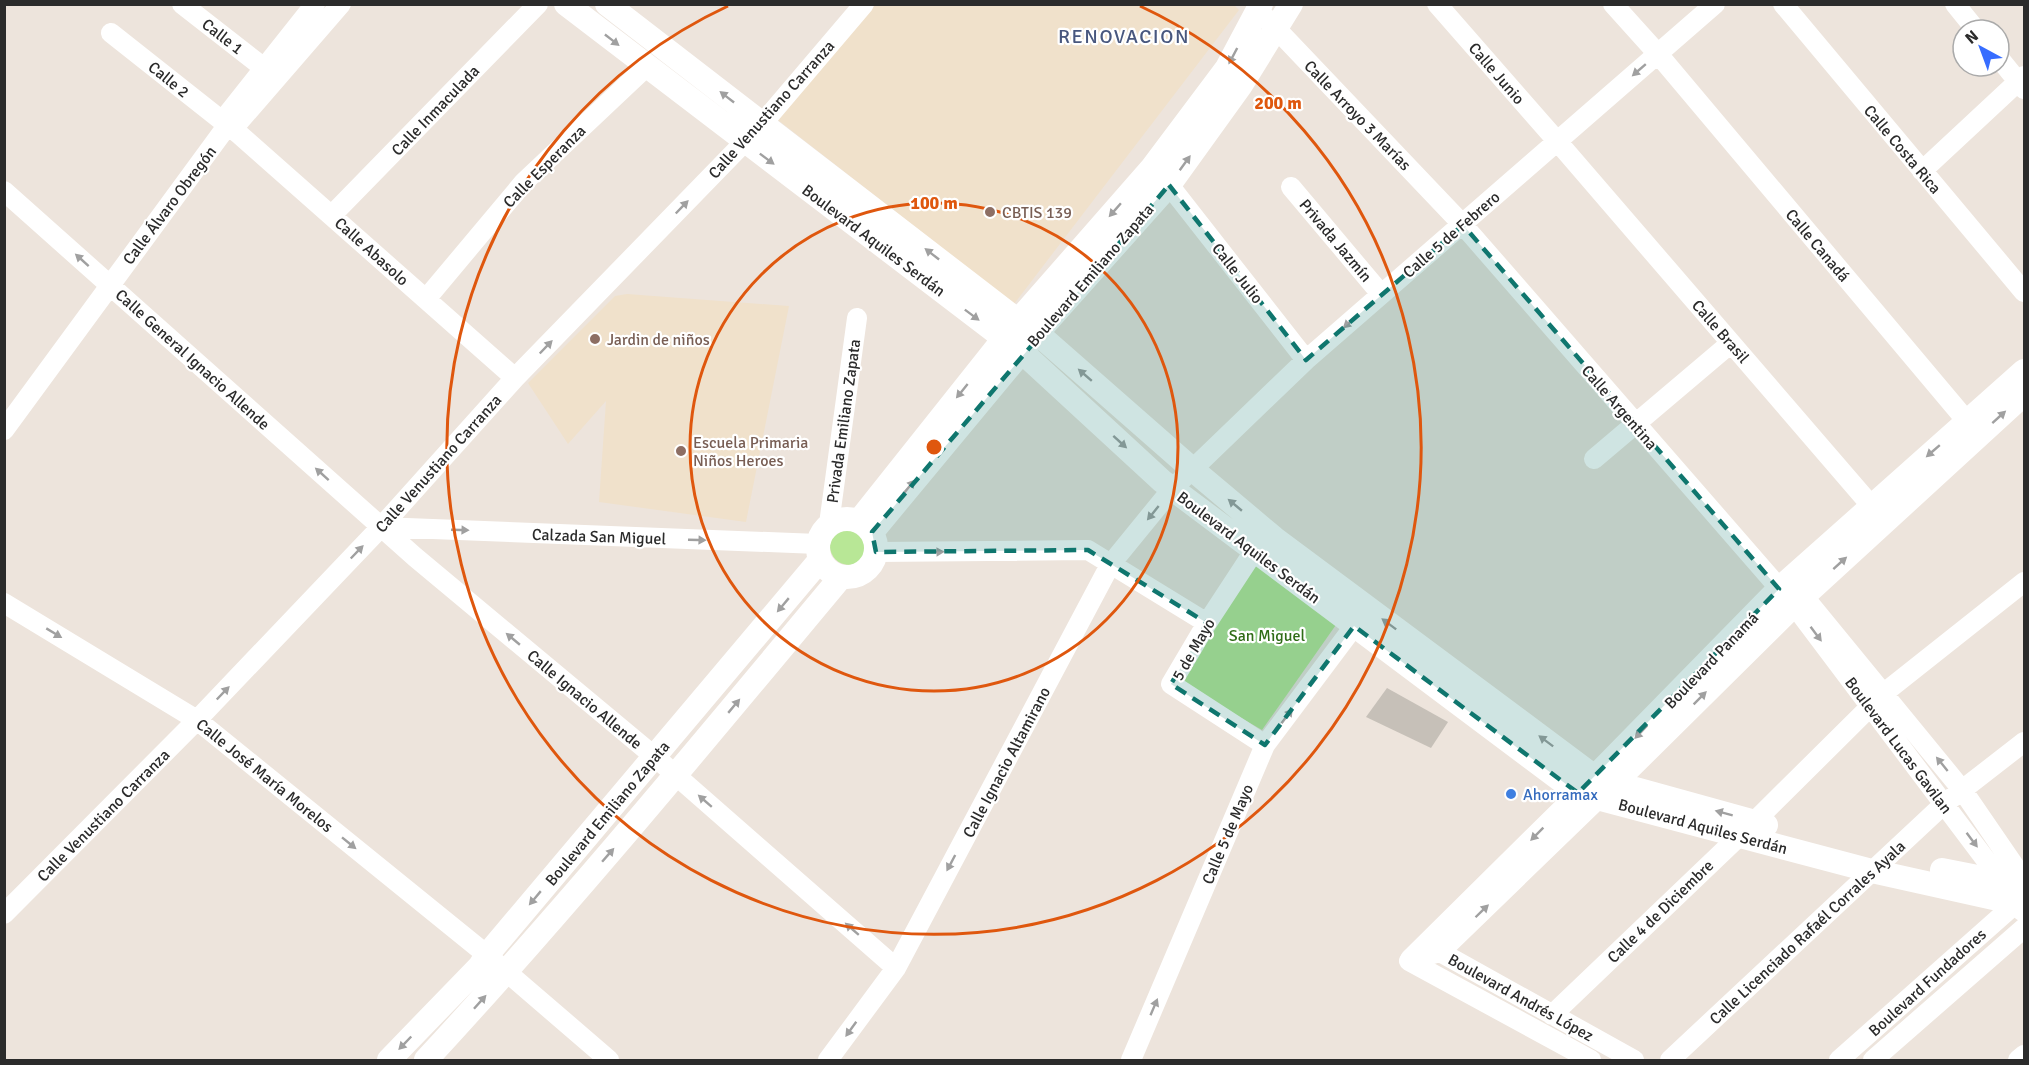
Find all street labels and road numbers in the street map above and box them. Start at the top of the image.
street label: Calle 1 [198,14,247,59]
street label: Calle Venustiano Carranza [704,36,839,183]
street label: Calle Junio [1464,39,1529,109]
street label: Calle Arroyo 3 Marías [1300,56,1415,175]
street label: Calle 2 [144,57,193,102]
street label: Calle Inmaculada [387,61,484,160]
street label: Calle Costa Rica [1859,101,1945,198]
street label: Calle Esperanza [499,121,590,212]
street label: Calle Álvaro Obregón [119,142,221,269]
street label: Boulevard Aquiles Serdán [798,180,949,301]
street label: Calle 5 de Febrero [1399,187,1504,282]
street label: Privada Jazmín [1295,195,1376,286]
street label: Boulevard Emiliano Zapata [1023,200,1158,351]
street label: Calle Canadá [1781,205,1854,286]
street label: Calle Abasolo [330,213,412,290]
street label: Calle Julio [1207,239,1267,308]
street label: Calle General Ignacio Allende [111,285,274,434]
street label: Calle Brasil [1687,296,1753,368]
street label: Privada Emiliano Zapata [823,338,865,504]
street label: Calle Argentina [1577,361,1662,454]
street label: Calle Venustiano Carranza [371,390,506,537]
street label: Boulevard Aquiles Serdán [1173,487,1324,608]
street label: Calzada San Miguel [531,525,667,549]
street label: Boulevard Panamá [1660,608,1763,713]
street label: 5 de Mayo [1168,615,1220,684]
street label: Calle Ignacio Allende [523,646,646,754]
street label: Boulevard Lucas Gavilan [1840,673,1956,818]
street label: Calle Ignacio Altamirano [959,684,1055,841]
street label: Calle José María Morelos [192,714,337,837]
street label: Boulevard Emiliano Zapata [541,737,674,890]
street label: Calle Venustiano Carranza [33,745,174,886]
street label: Calle 5 de Mayo [1198,781,1258,887]
street label: Boulevard Aquiles Serdán [1616,795,1790,859]
street label: Calle Licenciado Rafaél Corrales Ayala [1705,836,1910,1029]
street label: Calle 4 de Diciembre [1603,856,1718,968]
street label: Boulevard Fundadores [1865,925,1991,1041]
street label: Boulevard Andrés López [1444,950,1597,1046]

